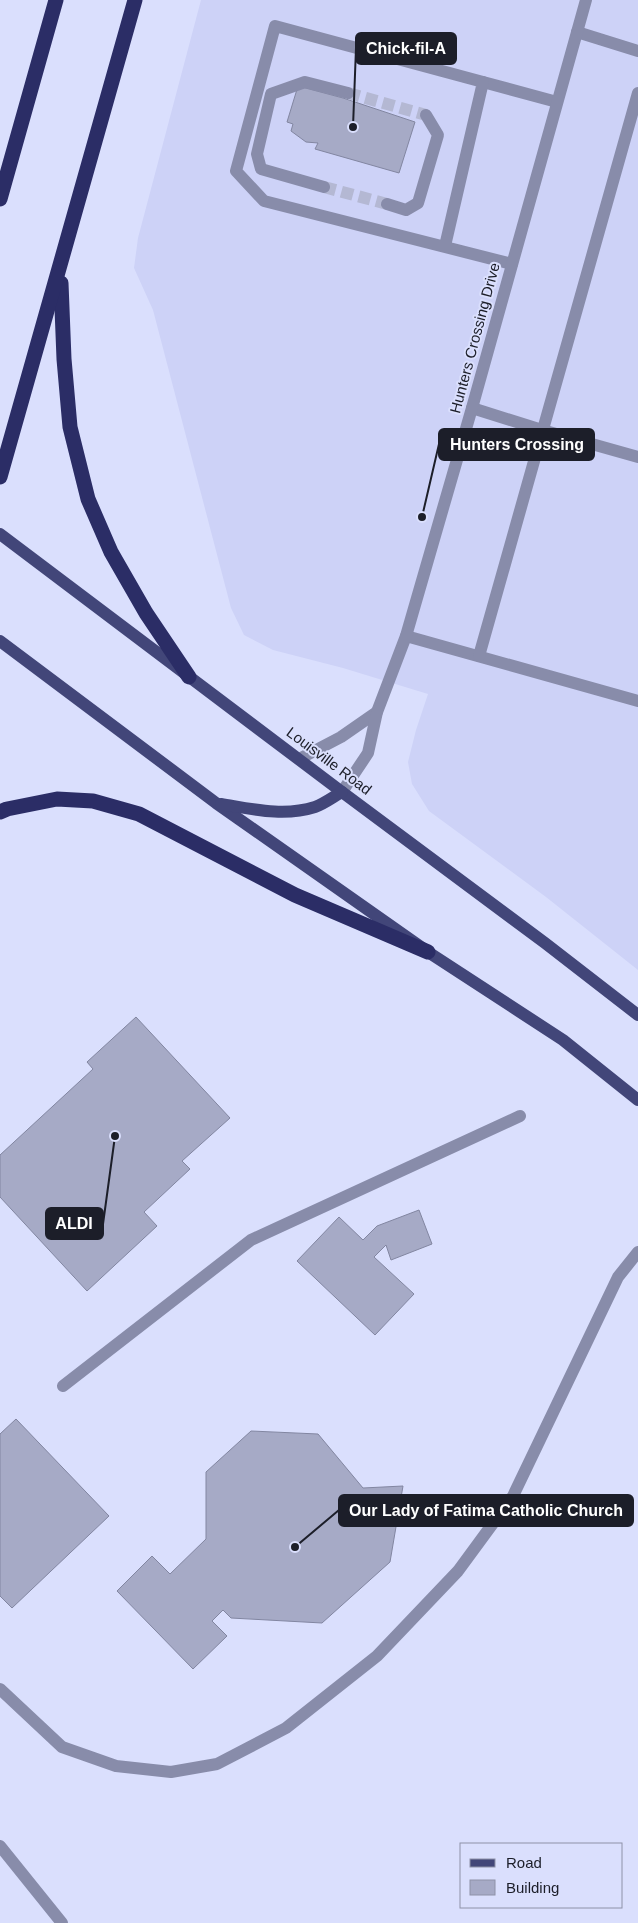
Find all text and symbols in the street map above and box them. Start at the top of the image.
callout: Chick-fil-A [356,33,456,64]
text: Chick-fil-A [366,40,446,57]
street label: Hunters Crossing Drive [446,261,503,415]
callout: Hunters Crossing [439,429,594,460]
text: Hunters Crossing [450,436,584,453]
street label: Louisville Road [284,723,375,798]
callout: ALDI [46,1208,103,1239]
text: ALDI [55,1215,93,1232]
callout: Our Lady of Fatima Catholic Church [339,1495,633,1526]
text: Our Lady of Fatima Catholic Church [349,1502,623,1519]
legend [460,1843,623,1908]
text: Road [506,1854,542,1871]
text: Building [506,1879,559,1896]

